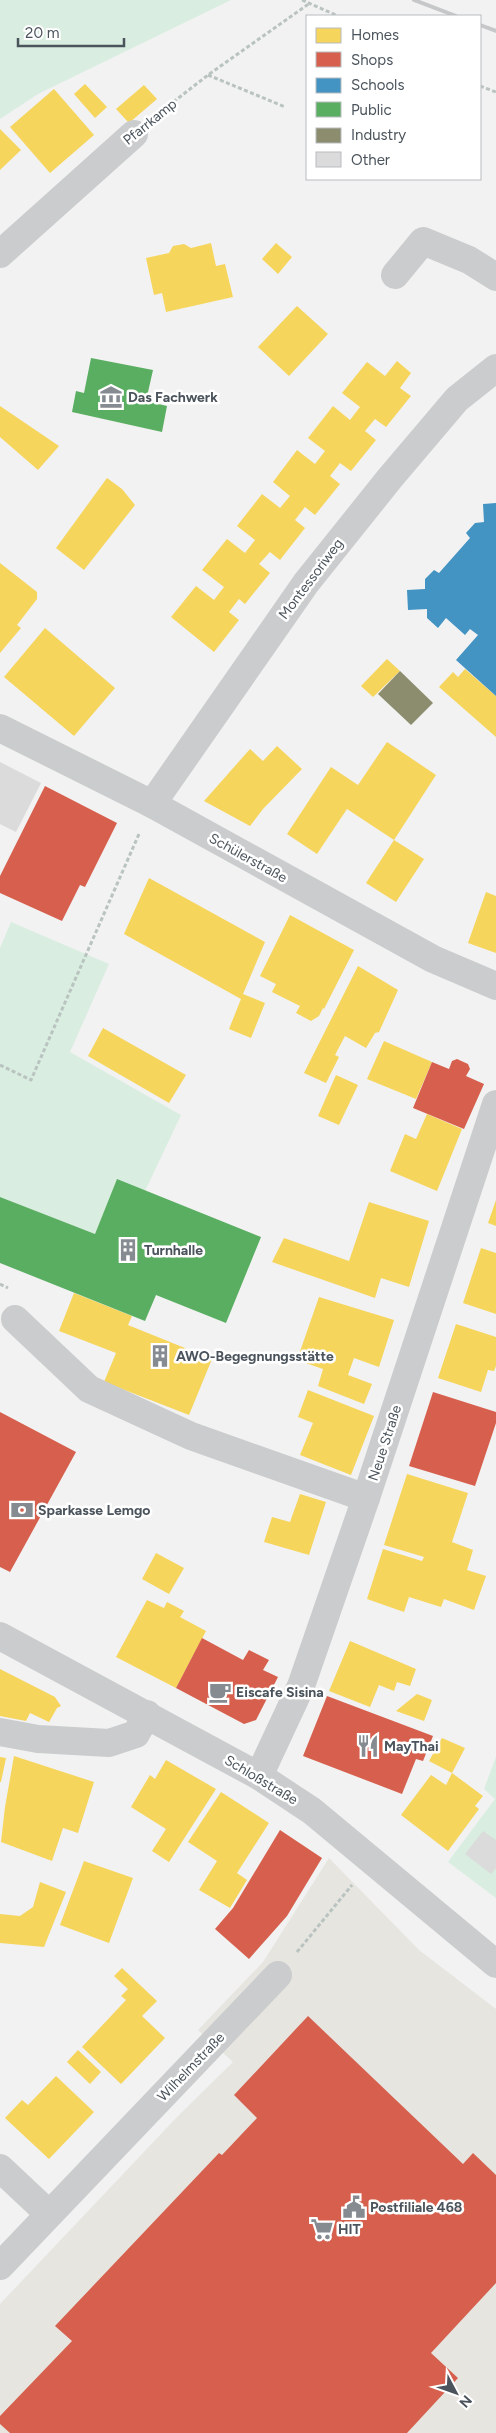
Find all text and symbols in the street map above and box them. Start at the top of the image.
scale bar [18,15,124,47]
legend [306,15,481,180]
text: 20 m [25,24,59,42]
text: Homes [351,26,399,44]
text: Shops [351,51,393,69]
text: Schools [351,76,404,94]
street label: Pfarrkamp [120,95,180,149]
text: Public [351,101,392,119]
text: Industry [351,126,406,144]
text: Other [351,151,390,169]
museum icon: Das Fachwerk [98,384,124,410]
place label: Das Fachwerk [128,389,218,406]
street label: Montessoriweg [275,535,347,623]
street label: Schülerstraße [206,830,290,887]
building icon: Turnhalle [115,1237,141,1263]
place label: Turnhalle [144,1242,203,1259]
building icon: AWO-Begegnungsstätte [147,1343,173,1369]
place label: AWO-Begegnungsstätte [176,1348,334,1365]
street label: Neue Straße [365,1403,405,1483]
bank icon: Sparkasse Lemgo [9,1497,35,1523]
place label: Sparkasse Lemgo [38,1502,150,1519]
cafe icon: Eiscafe Sisina [207,1679,233,1705]
place label: Eiscafe Sisina [236,1684,324,1701]
restaurant icon: MayThai [355,1733,381,1759]
place label: MayThai [384,1738,439,1755]
street label: Schloßstraße [221,1752,301,1809]
street label: Wilhelmstraße [154,2029,228,2105]
public building icon: Postfiliale 468 [341,2194,367,2220]
place label: Postfiliale 468 [370,2199,462,2216]
supermarket icon: HIT [309,2216,335,2242]
place label: HIT [338,2221,361,2238]
north arrow [431,2368,481,2418]
text: N [455,2392,475,2411]

